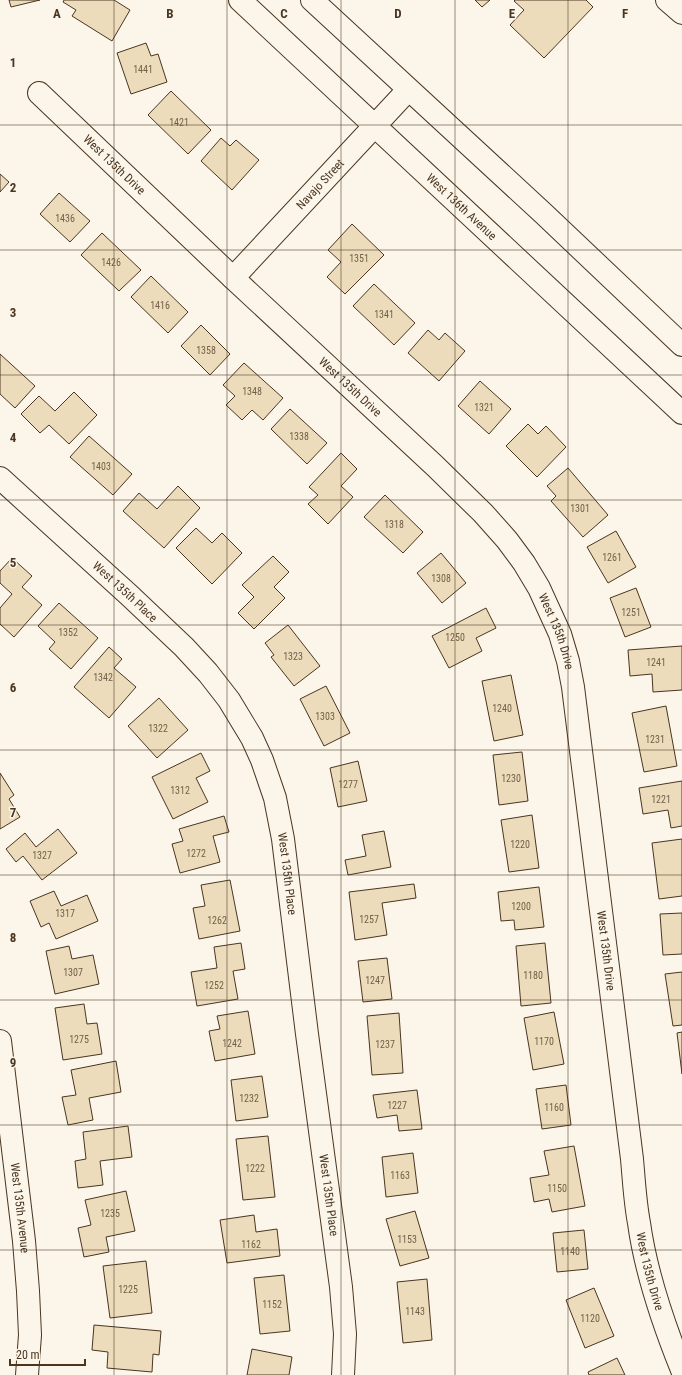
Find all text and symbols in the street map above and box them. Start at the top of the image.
text: A [53,6,61,21]
text: B [166,6,174,21]
text: C [280,6,288,21]
text: D [394,6,402,21]
text: E [509,6,516,21]
text: F [622,6,628,21]
text: 1 [10,55,16,70]
house number: 1441 [133,64,153,75]
house number: 1421 [169,117,189,128]
street label: West 135th Drive [80,132,148,198]
street label: Navajo Street [293,156,347,212]
street label: West 136th Avenue [423,171,500,243]
text: 2 [10,180,17,195]
house number: 1436 [55,213,75,224]
house number: 1351 [349,253,369,264]
house number: 1426 [101,257,121,268]
house number: 1416 [150,300,170,311]
text: 3 [10,305,16,320]
house number: 1341 [374,309,394,320]
house number: 1358 [196,345,216,356]
street label: West 135th Drive [316,354,385,420]
house number: 1348 [242,386,262,397]
house number: 1321 [474,402,494,413]
text: 4 [10,430,17,445]
house number: 1338 [289,431,309,442]
house number: 1403 [91,461,111,472]
house number: 1301 [570,503,590,514]
house number: 1318 [384,519,404,530]
house number: 1261 [602,552,622,563]
text: 5 [10,555,17,570]
street label: West 135th Place [90,559,160,625]
house number: 1308 [431,573,451,584]
street label: West 135th Drive [535,591,577,671]
house number: 1251 [621,607,641,618]
house number: 1352 [58,627,78,638]
house number: 1250 [445,632,465,643]
house number: 1323 [283,651,303,662]
house number: 1241 [646,657,666,668]
house number: 1342 [93,672,113,683]
text: 6 [10,680,17,695]
house number: 1240 [492,703,512,714]
house number: 1303 [315,711,335,722]
house number: 1322 [148,723,168,734]
house number: 1231 [645,734,665,745]
house number: 1230 [501,773,521,784]
house number: 1277 [338,779,358,790]
house number: 1312 [170,785,190,796]
house number: 1221 [651,794,671,805]
text: 7 [10,805,17,820]
street label: West 135th Place [275,831,299,916]
house number: 1220 [510,839,530,850]
house number: 1272 [186,848,206,859]
house number: 1327 [32,850,52,861]
house number: 1200 [511,901,531,912]
house number: 1317 [55,908,75,919]
street label: West 135th Drive [594,910,618,992]
house number: 1257 [359,914,379,925]
house number: 1262 [207,915,227,926]
text: 8 [10,930,16,945]
house number: 1307 [63,967,83,978]
house number: 1180 [523,970,543,981]
house number: 1247 [365,975,385,986]
house number: 1252 [204,980,224,991]
house number: 1275 [69,1034,89,1045]
house number: 1170 [534,1036,554,1047]
house number: 1242 [222,1038,242,1049]
house number: 1237 [375,1039,395,1050]
text: 9 [10,1055,16,1070]
house number: 1232 [239,1093,259,1104]
house number: 1227 [387,1100,407,1111]
house number: 1160 [544,1102,564,1113]
street label: West 135th Place [316,1153,341,1237]
street label: West 135th Avenue [8,1162,32,1254]
house number: 1222 [245,1163,265,1174]
house number: 1163 [390,1170,410,1181]
house number: 1150 [547,1183,567,1194]
house number: 1235 [100,1208,120,1219]
street label: West 135th Drive [633,1231,667,1313]
house number: 1153 [397,1234,417,1245]
house number: 1162 [241,1239,261,1250]
house number: 1140 [560,1246,580,1257]
house number: 1225 [118,1284,138,1295]
house number: 1152 [262,1299,282,1310]
house number: 1143 [405,1306,425,1317]
house number: 1120 [580,1313,600,1324]
scale bar [10,1341,85,1367]
text: 20 m [16,1348,40,1362]

